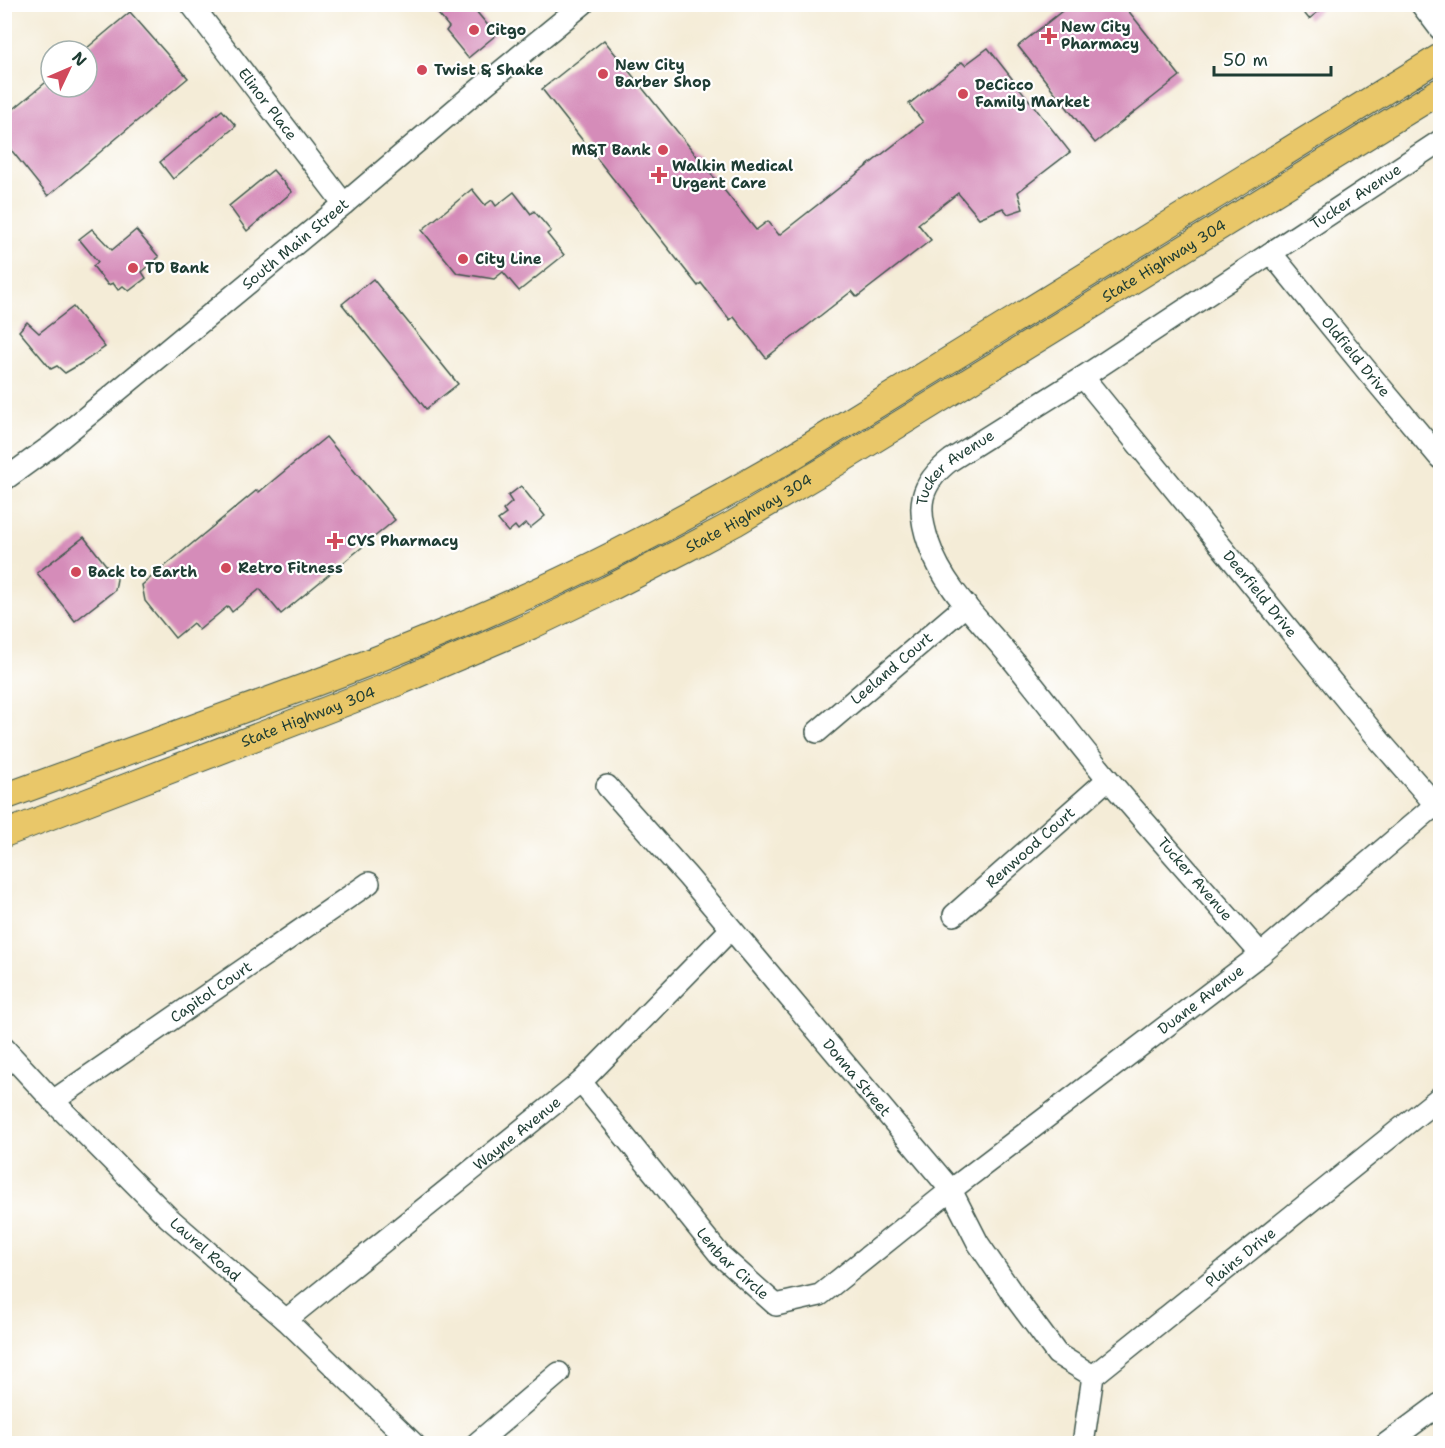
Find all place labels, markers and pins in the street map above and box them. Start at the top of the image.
place label: New City Pharmacy [1061,17,1139,54]
place label: Citgo [486,20,527,40]
marker: Citgo [467,23,481,37]
marker: New City Pharmacy [1042,29,1056,43]
place label: New City Barber Shop [615,55,711,92]
place label: Twist & Shake [434,60,544,80]
marker: Twist & Shake [415,63,429,77]
marker: New City Barber Shop [596,67,610,81]
place label: DeCicco Family Market [975,75,1090,112]
marker: DeCicco Family Market [956,87,970,101]
place label: M&T Bank [572,140,651,160]
marker: M&T Bank [656,143,670,157]
place label: Walkin Medical Urgent Care [672,156,793,193]
marker: Walkin Medical Urgent Care [650,166,668,184]
place label: City Line [475,249,542,269]
marker: City Line [456,252,470,266]
place label: TD Bank [145,258,210,278]
marker: TD Bank [126,261,140,275]
place label: CVS Pharmacy [347,531,458,551]
marker: CVS Pharmacy [328,534,342,548]
place label: Retro Fitness [238,558,343,578]
marker: Retro Fitness [219,561,233,575]
place label: Back to Earth [88,562,197,582]
marker: Back to Earth [69,565,83,579]

